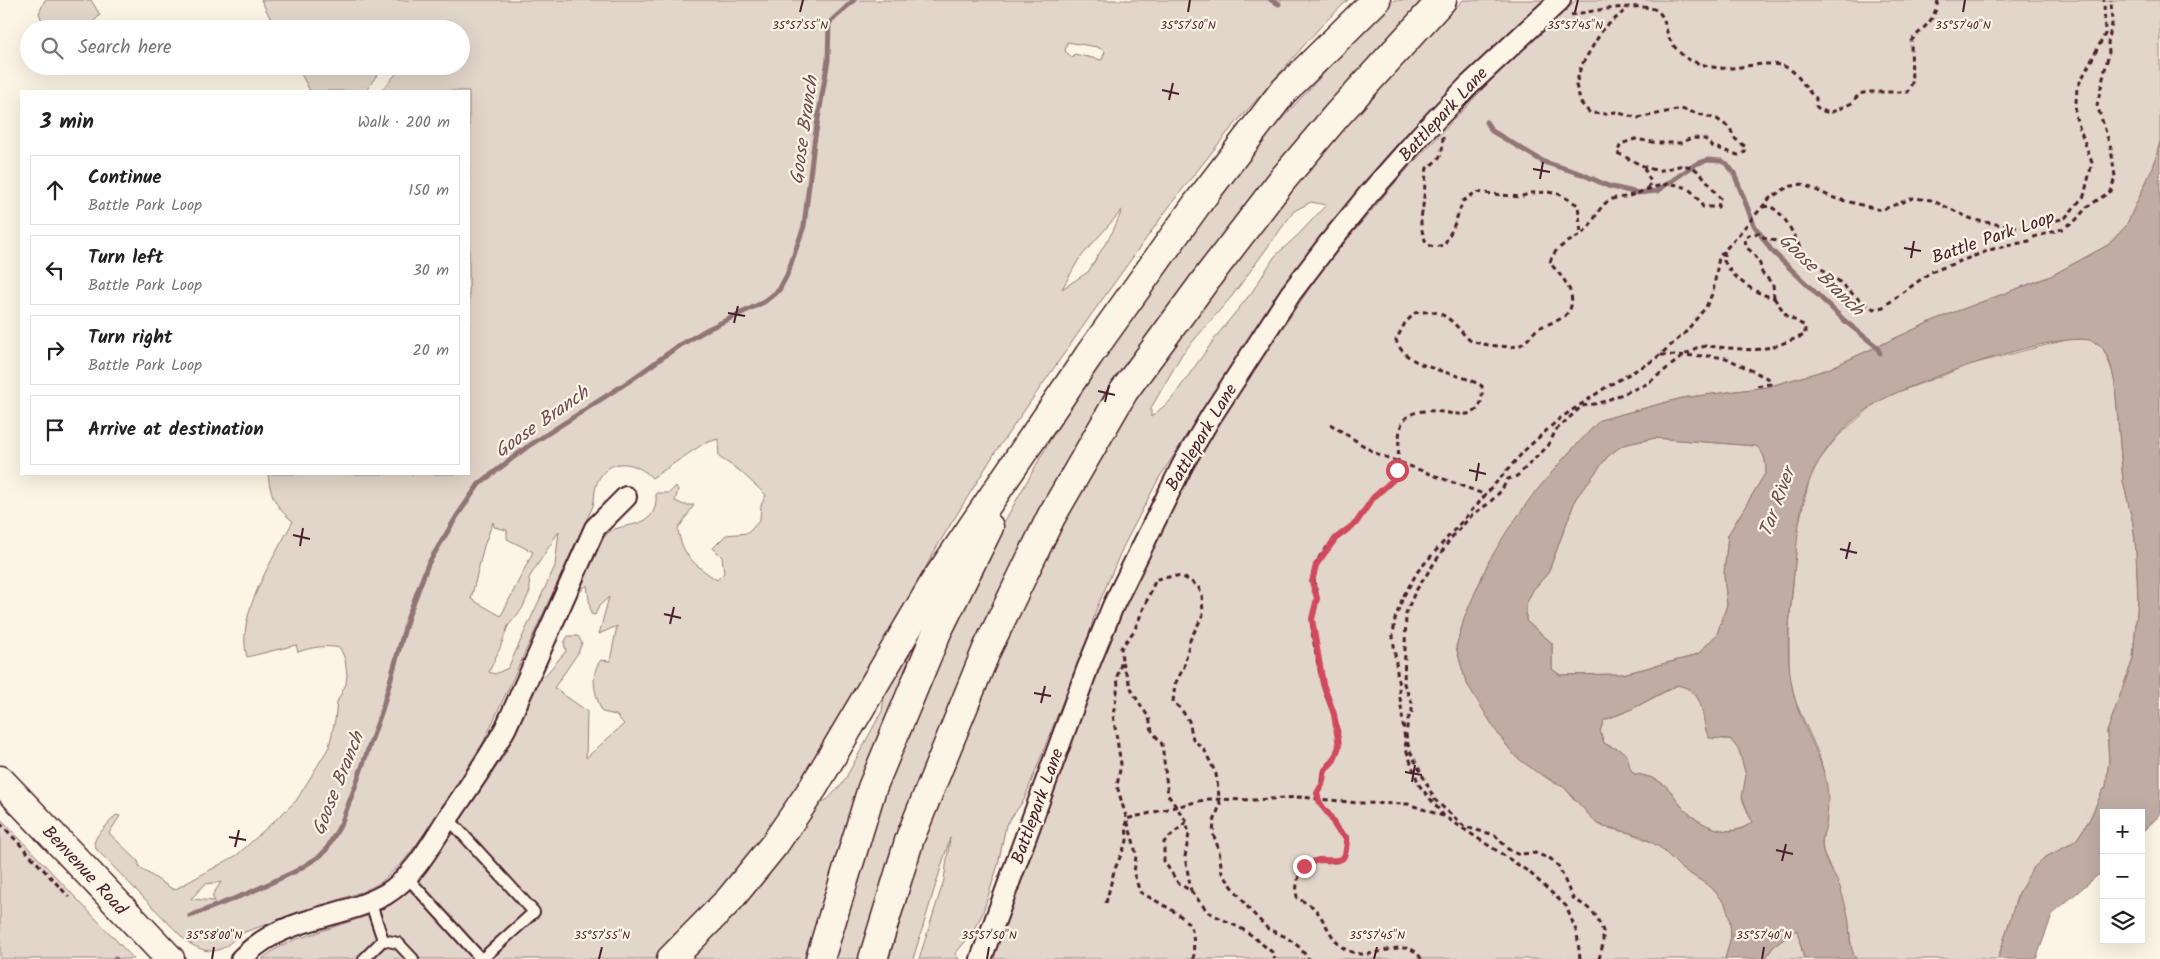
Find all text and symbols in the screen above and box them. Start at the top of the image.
text: 35°57'55"N [772,16,828,35]
text: 35°57'50"N [1160,16,1216,35]
text: 35°57'45"N [1547,16,1603,35]
text: 35°57'40"N [1935,16,1991,35]
search box [20,20,470,75]
text: Search here [78,33,172,63]
icon: search [38,34,66,62]
street label: Battlepark Lane [1392,61,1496,169]
water label: Goose Branch [783,72,828,186]
text: 3 min [40,106,94,139]
text: Walk · 200 m [357,110,450,135]
text: Continue [88,163,161,193]
icon: ahead [41,176,69,204]
text: 150 m [408,178,449,203]
text: Battle Park Loop [88,193,202,218]
street label: Battle Park Loop [1928,204,2059,273]
water label: Goose Branch [1771,227,1872,325]
text: Turn left [88,243,163,273]
icon: left [41,256,69,284]
text: 30 m [413,258,449,283]
text: Battle Park Loop [88,273,202,298]
text: Turn right [88,323,173,353]
icon: right [41,336,69,364]
text: 20 m [413,338,449,363]
text: Battle Park Loop [88,353,202,378]
water label: Goose Branch [489,378,597,466]
street label: Battlepark Lane [1159,378,1246,497]
text: Arrive at destination [88,415,264,445]
icon: arrive [41,416,69,444]
route start [1386,459,1409,482]
water label: Tar River [1752,460,1805,541]
water label: Goose Branch [305,726,374,840]
street label: Battlepark Lane [1004,745,1073,868]
map controls [2100,809,2145,944]
button: + [2100,809,2145,854]
street label: Benvenue Road [34,819,134,924]
button: − [2100,854,2145,899]
route end [1293,855,1316,878]
button: layers [2100,899,2145,944]
text: 35°58'00"N [186,926,242,945]
text: 35°57'55"N [574,926,630,945]
text: 35°57'50"N [961,926,1017,945]
text: 35°57'45"N [1349,926,1405,945]
text: 35°57'40"N [1736,926,1792,945]

